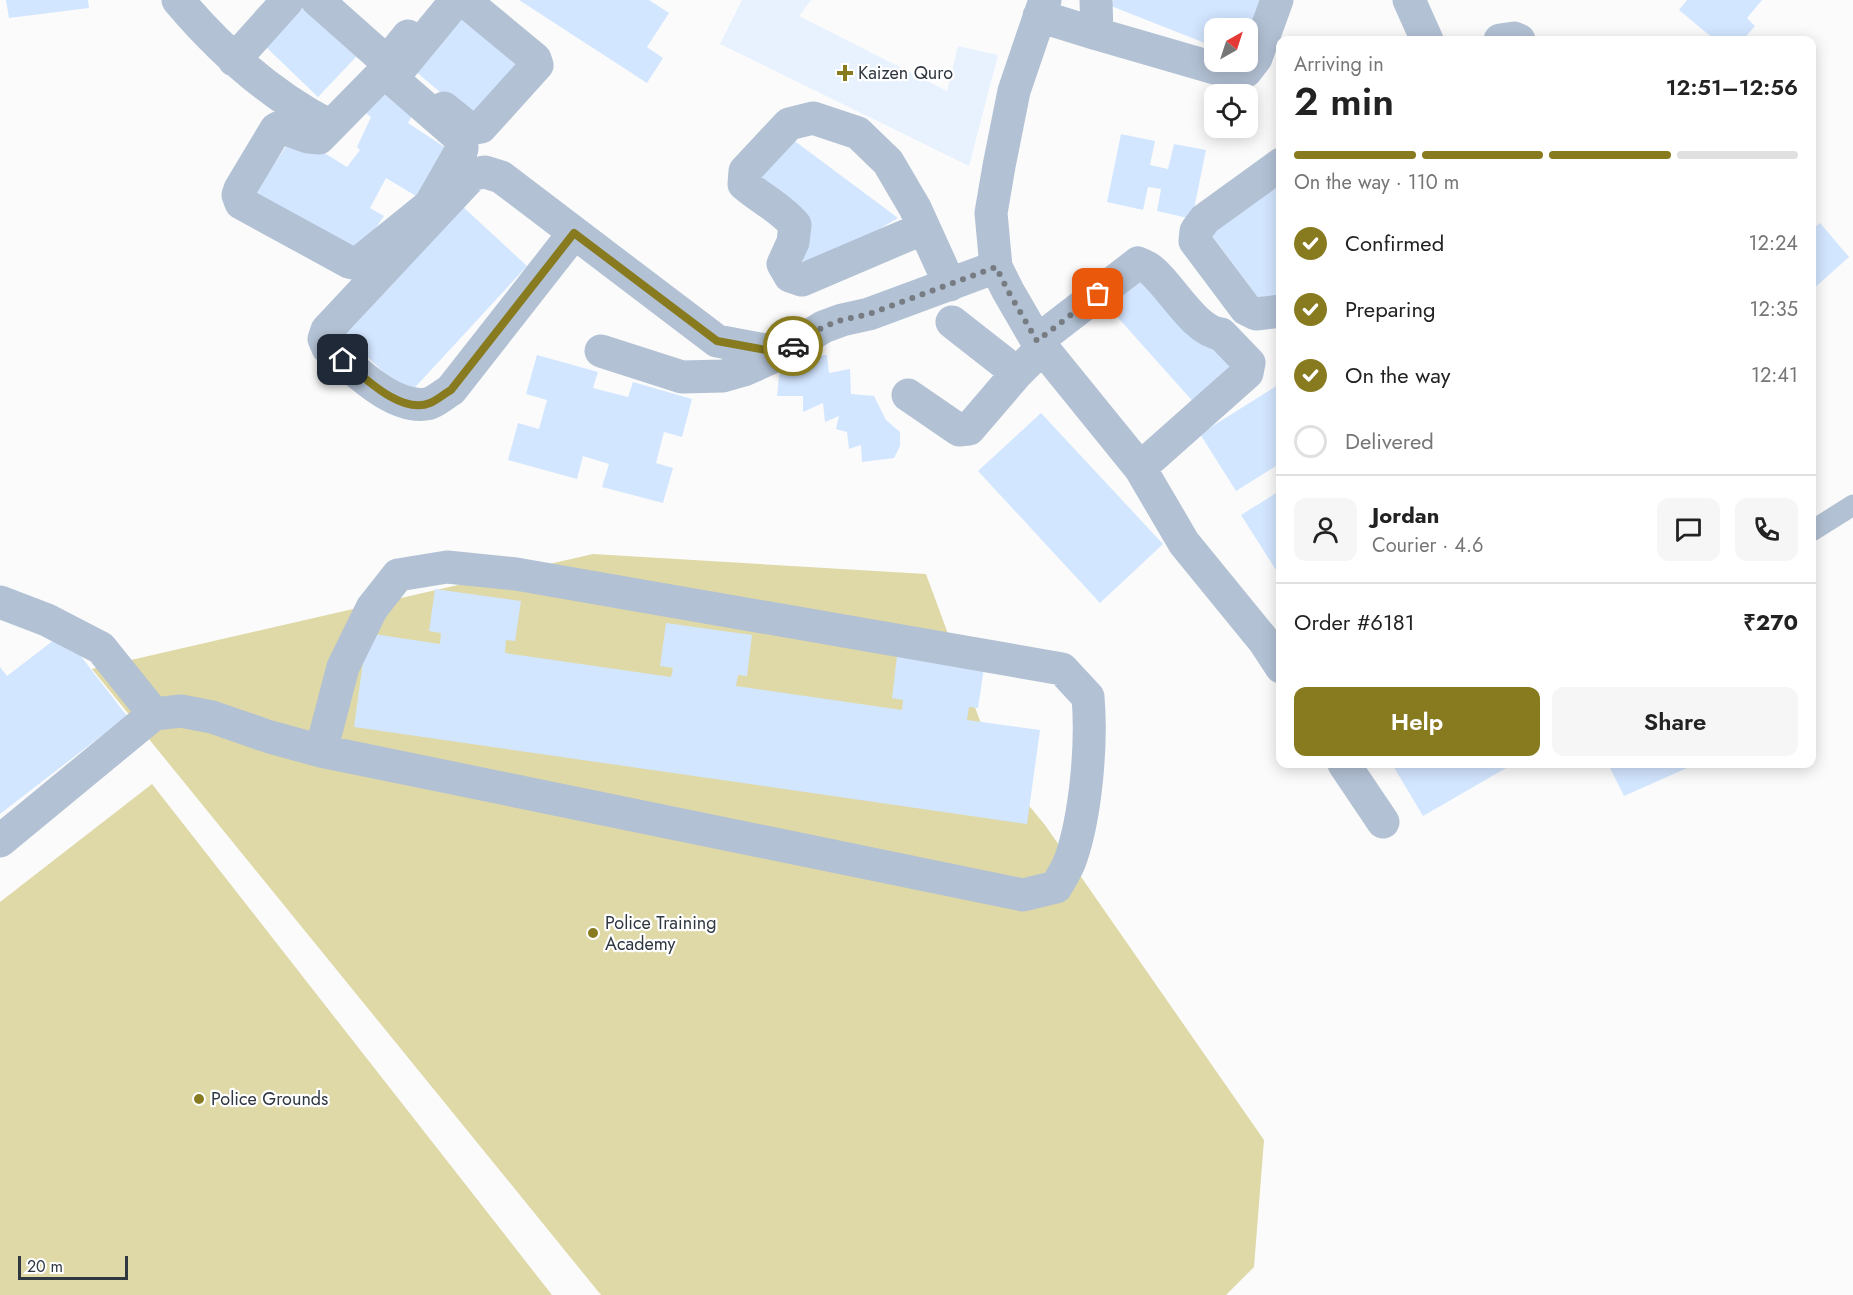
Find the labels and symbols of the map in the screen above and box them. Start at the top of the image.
north arrow [1204,18,1258,72]
place label: Kaizen Quro [858,60,953,86]
marker: Kaizen Quro [836,64,854,82]
pin [1072,268,1123,319]
courier [763,316,823,376]
pin [317,334,368,385]
place label: Police Training Academy [605,910,717,957]
marker: Police Training Academy [586,926,600,940]
place label: Police Grounds [211,1086,328,1112]
marker: Police Grounds [192,1092,206,1106]
scale bar [18,1253,128,1280]

